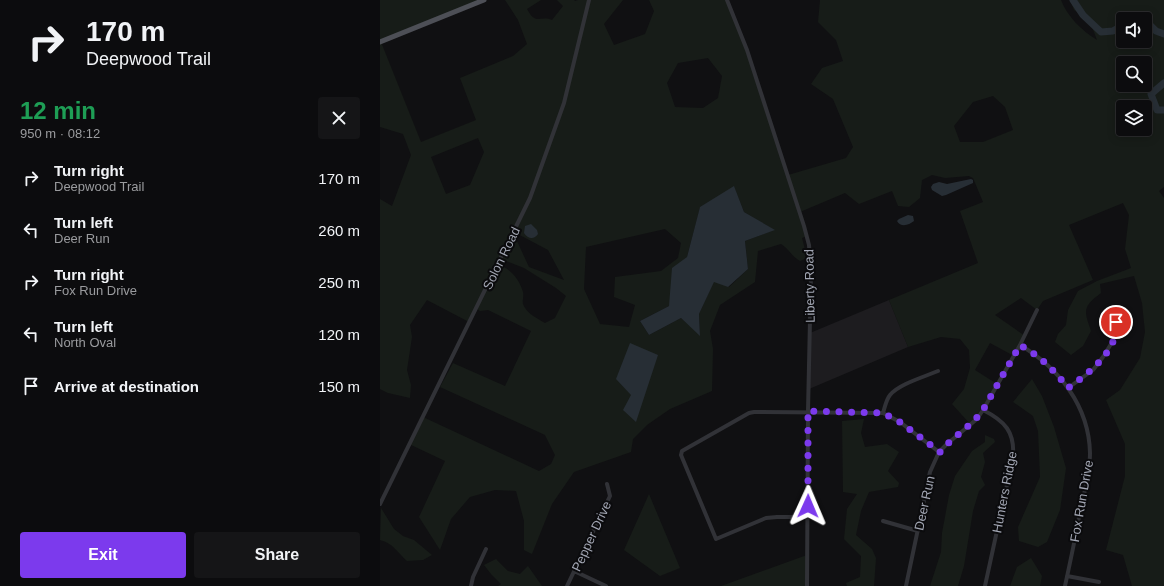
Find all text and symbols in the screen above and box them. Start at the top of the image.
map controls [1116,12,1152,136]
button: sound [1116,12,1152,48]
icon: right [20,16,72,68]
text: 170 m [86,16,165,47]
text: Deepwood Trail [86,49,211,69]
button: search [1116,56,1152,92]
text: 12 min [20,97,96,124]
button: close [318,97,360,139]
button: layers [1116,100,1152,136]
text: 950 m · 08:12 [20,126,100,141]
text: Turn right [54,162,124,179]
icon: right [20,167,42,189]
text: 170 m [318,170,360,187]
text: Deepwood Trail [54,179,144,194]
text: Turn left [54,214,113,231]
icon: left [20,219,42,241]
text: 260 m [318,222,360,239]
street label: Solon Road [480,224,523,292]
text: Deer Run [54,231,110,246]
street label: Liberty Road [801,249,818,323]
text: Turn right [54,266,124,283]
icon: right [20,271,42,293]
text: 250 m [318,274,360,291]
text: Fox Run Drive [54,283,137,298]
pin [1099,305,1133,339]
icon: arrive [1105,311,1127,333]
text: Turn left [54,318,113,335]
icon: left [20,323,42,345]
text: 120 m [318,326,360,343]
text: North Oval [54,335,116,350]
icon: arrive [20,375,42,397]
text: Arrive at destination [54,378,199,395]
text: 150 m [318,378,360,395]
street label: Hunters Ridge [989,450,1020,534]
street label: Fox Run Drive [1067,459,1096,543]
street label: Deer Run [911,474,938,532]
position arrow [787,485,829,527]
street label: Pepper Drive [569,499,614,574]
button: Exit [20,532,186,578]
button: Share [194,532,360,578]

